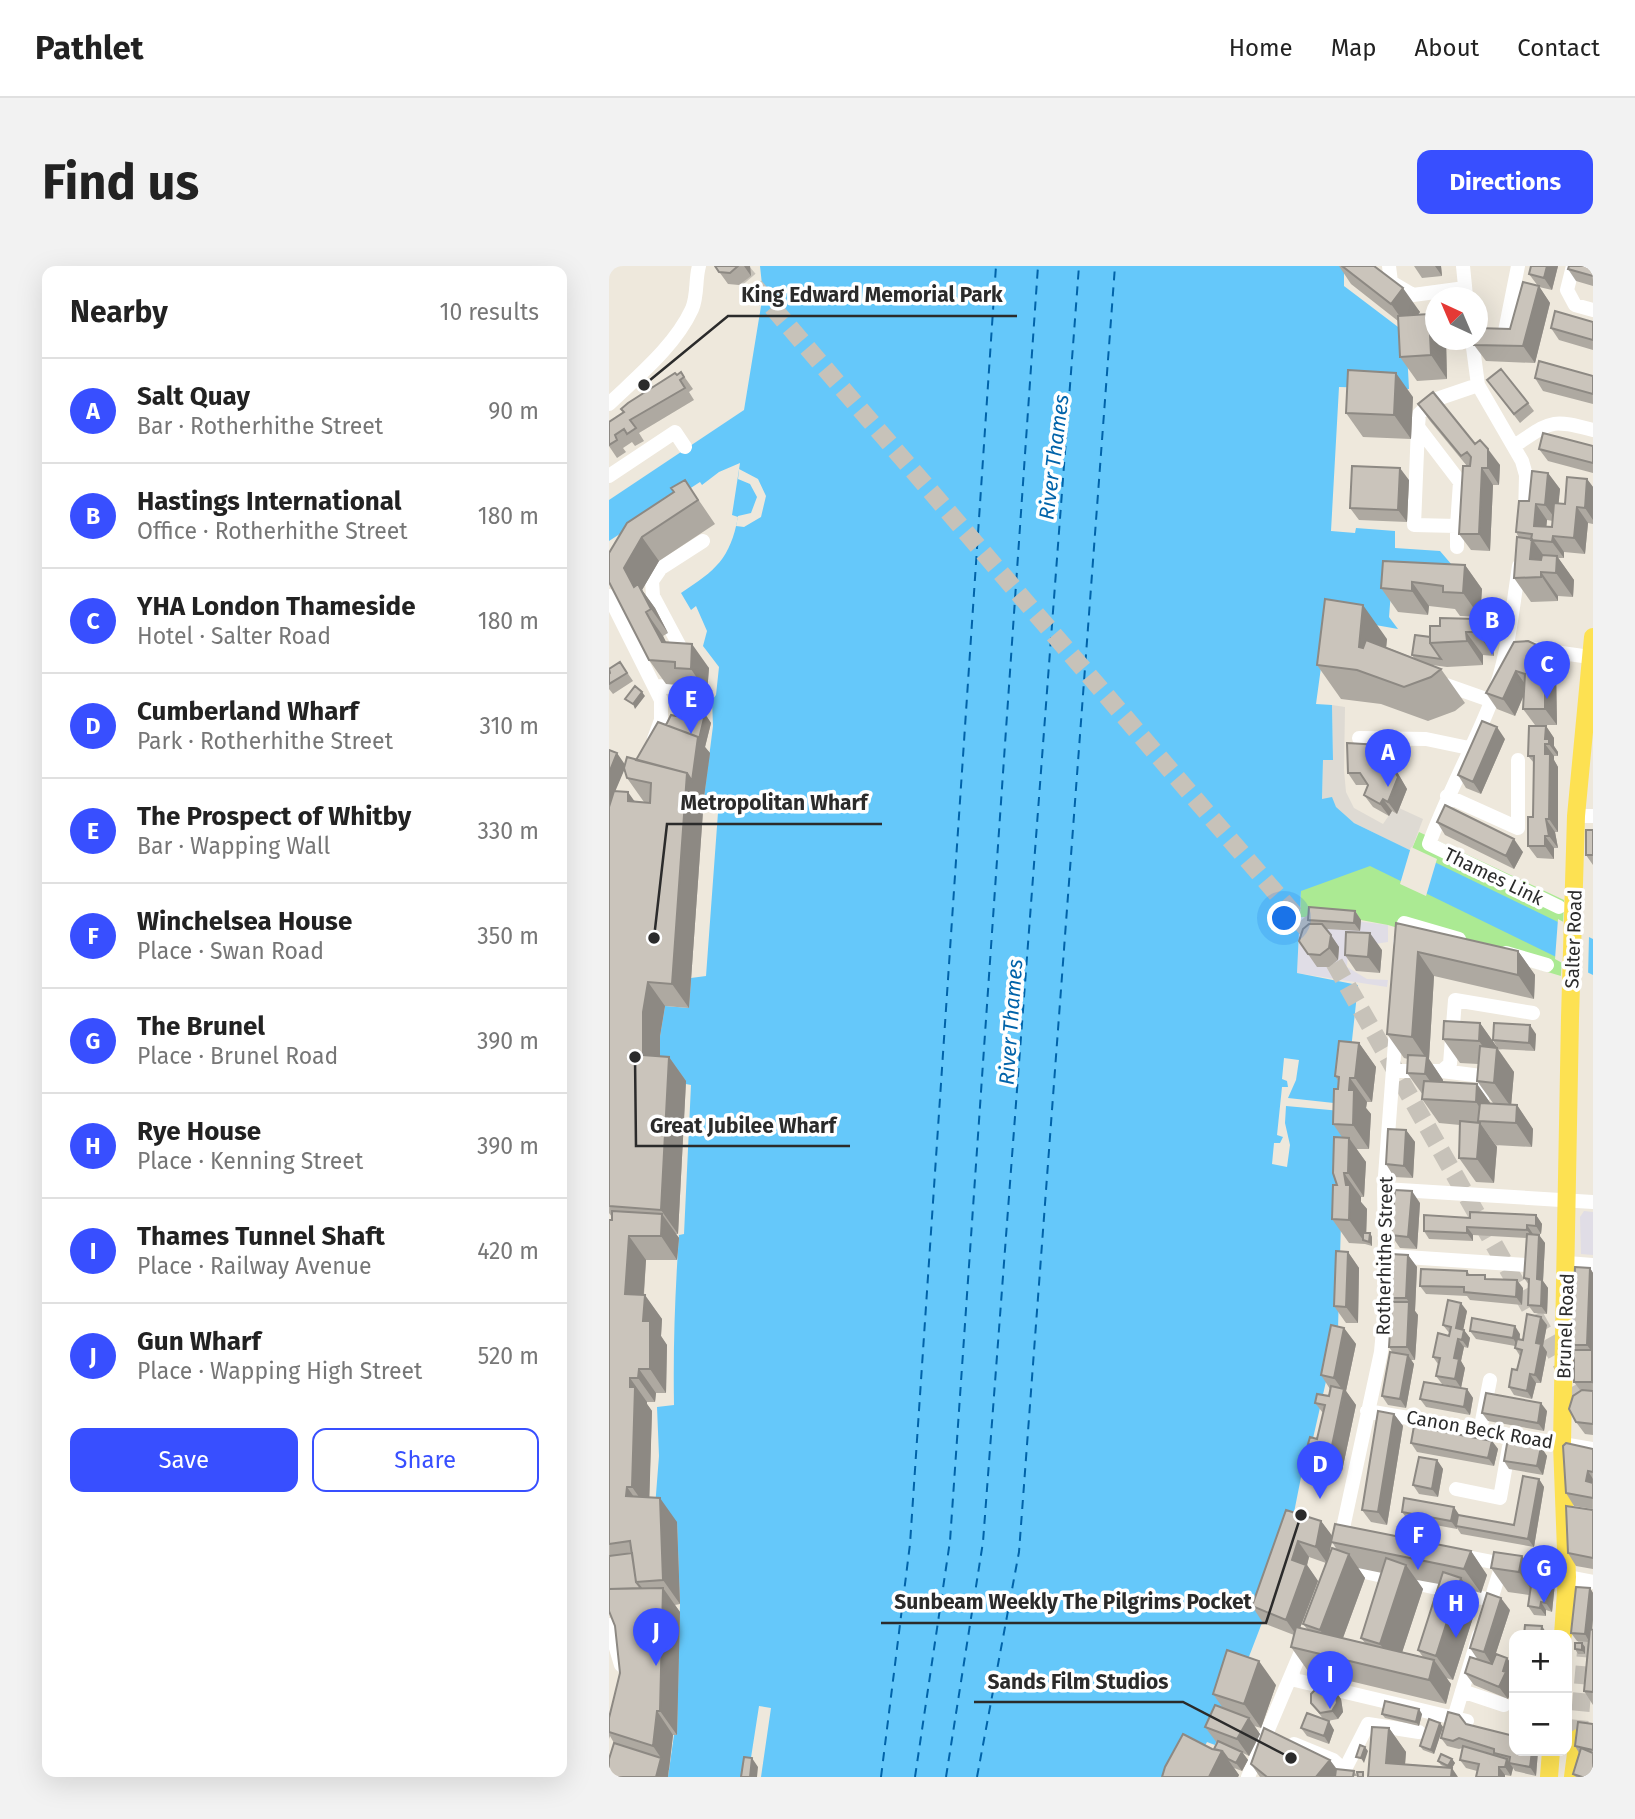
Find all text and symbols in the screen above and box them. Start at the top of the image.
text: Pathlet [35,28,144,68]
text: Home [1229,34,1293,62]
text: Map [1331,34,1377,62]
text: About [1415,34,1479,62]
text: Contact [1517,34,1600,62]
button: Directions [1417,150,1593,214]
text: Find us [42,153,199,212]
callout: King Edward Memorial Park [728,274,1017,316]
text: King Edward Memorial Park [741,282,1003,308]
north arrow [1425,287,1488,350]
text: Nearby [70,294,168,330]
text: 10 results [439,298,539,326]
text: Salt Quay [137,381,250,412]
water label: River Thames [1033,393,1075,521]
text: A [86,397,100,425]
text: 90 m [488,397,539,425]
text: Bar · Rotherhithe Street [137,412,383,440]
text: Hastings International [137,486,402,517]
text: B [86,502,100,530]
text: 180 m [478,502,539,530]
text: Office · Rotherhithe Street [137,517,408,545]
text: YHA London Thameside [137,591,416,622]
pin: B [1469,597,1515,655]
text: C [86,607,100,635]
text: 180 m [478,607,539,635]
text: Hotel · Salter Road [137,622,331,650]
pin: C [1524,641,1570,699]
pin: E [668,676,714,734]
text: Cumberland Wharf [137,696,358,727]
text: D [86,712,100,740]
text: 310 m [479,712,539,740]
text: Park · Rotherhithe Street [137,727,393,755]
pin: A [1365,729,1411,787]
callout: Metropolitan Wharf [667,782,882,824]
text: Metropolitan Wharf [681,790,870,816]
text: The Prospect of Whitby [137,801,411,832]
text: E [87,817,99,845]
text: 330 m [477,817,539,845]
text: Bar · Wapping Wall [137,832,330,860]
street label: Thames Link [1440,843,1547,910]
street label: Salter Road [1560,889,1587,989]
your location [1267,901,1301,935]
text: Winchelsea House [137,906,352,937]
text: F [87,922,99,950]
text: 350 m [477,922,539,950]
text: Place · Swan Road [137,937,324,965]
water label: River Thames [994,958,1028,1086]
text: The Brunel [137,1011,265,1042]
text: G [86,1027,100,1055]
text: 390 m [477,1027,539,1055]
text: Place · Brunel Road [137,1042,338,1070]
callout: Great Jubilee Wharf [636,1104,850,1146]
text: Great Jubilee Wharf [650,1113,839,1139]
text: Rye House [137,1116,261,1147]
text: H [85,1132,101,1160]
text: 390 m [477,1132,539,1160]
text: Place · Kenning Street [137,1147,363,1175]
street label: Rotherhithe Street [1372,1176,1397,1336]
text: Thames Tunnel Shaft [137,1221,385,1252]
text: I [90,1237,96,1265]
text: 420 m [477,1237,539,1265]
text: Place · Railway Avenue [137,1252,372,1280]
street label: Brunel Road [1552,1273,1579,1379]
text: Gun Wharf [137,1326,261,1357]
text: J [89,1342,97,1370]
text: 520 m [478,1342,539,1370]
text: Place · Wapping High Street [137,1357,422,1385]
street label: Canon Beck Road [1405,1405,1555,1454]
button: Save [70,1428,298,1492]
button: Share [312,1428,539,1492]
pin: D [1297,1441,1343,1499]
pin: F [1395,1512,1441,1570]
pin: G [1521,1545,1567,1603]
pin: H [1433,1580,1479,1638]
callout: Sunbeam Weekly The Pilgrims Pocket [881,1581,1266,1623]
text: Sunbeam Weekly The Pilgrims Pocket [894,1589,1253,1615]
pin: J [633,1608,679,1666]
map controls [1509,1630,1572,1756]
button: + [1509,1630,1572,1693]
pin: I [1307,1651,1353,1709]
callout: Sands Film Studios [974,1660,1183,1702]
text: Sands Film Studios [988,1669,1168,1695]
button: − [1509,1693,1572,1756]

